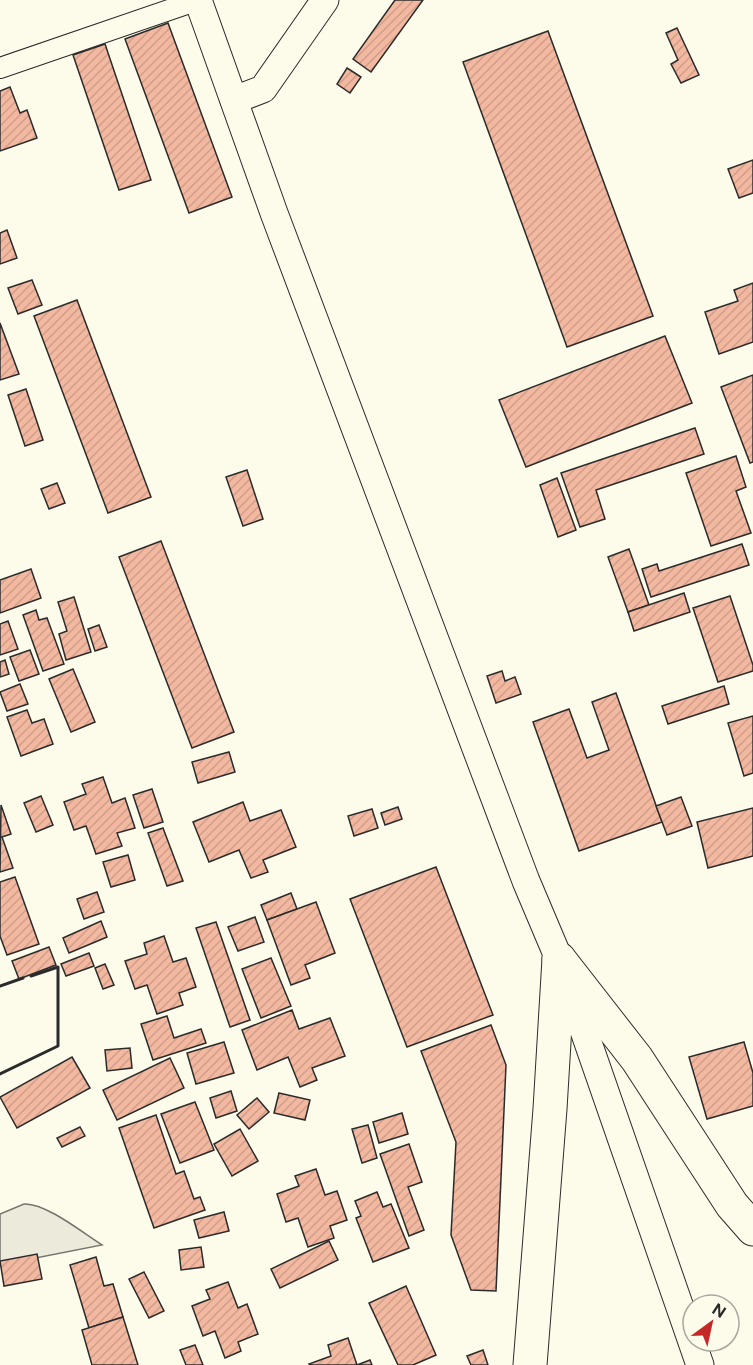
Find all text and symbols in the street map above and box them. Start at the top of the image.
north arrow [681,1293,741,1353]
text: N [708,1299,729,1322]

